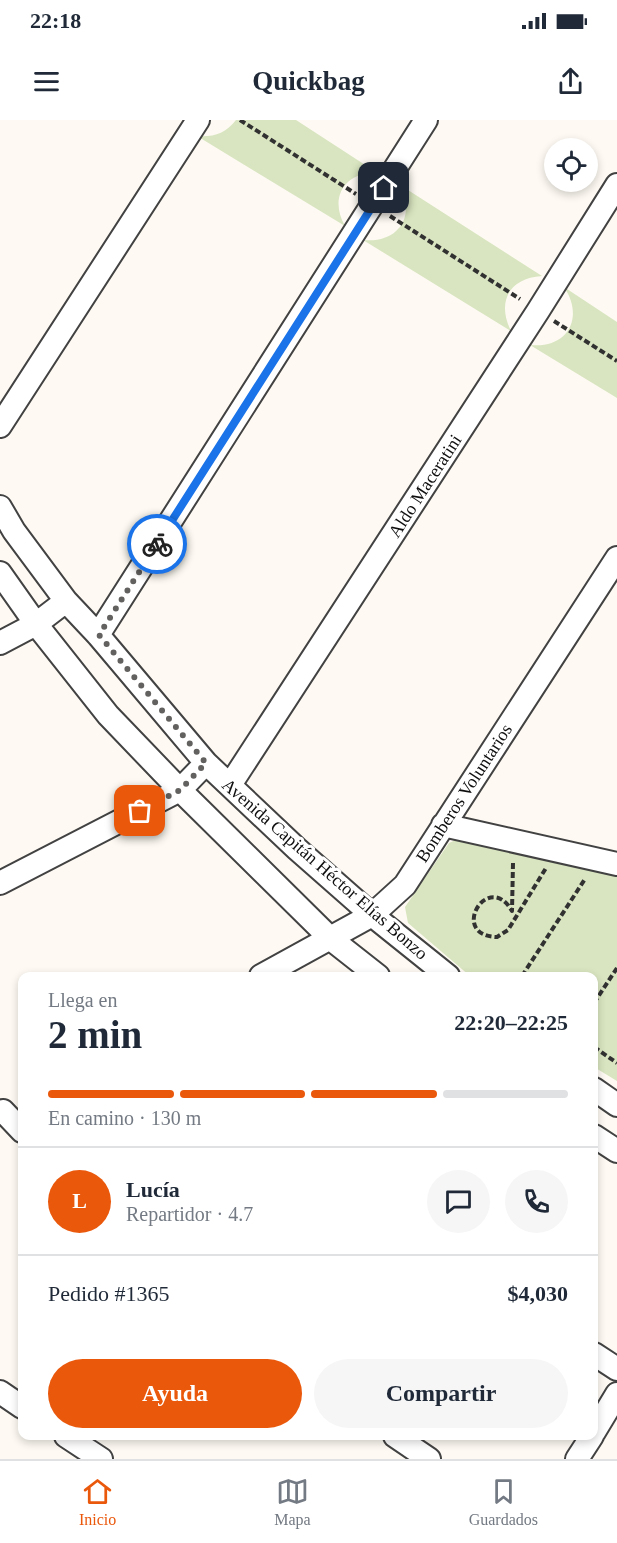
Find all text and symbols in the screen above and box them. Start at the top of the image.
text: 22:18 [30,8,81,33]
icon: menu [30,65,63,98]
icon: share [554,65,587,98]
text: Quickbag [252,66,365,96]
map controls [544,138,598,192]
button: locate [544,138,598,192]
pin [358,162,409,213]
icon: home [367,171,400,204]
street label: Aldo Maceratini [384,431,466,541]
courier [127,514,187,574]
icon: bike [141,528,174,561]
street label: Bomberos Voluntarios [412,720,516,866]
street label: Avenida Capitán Héctor Elías Bonzo [218,774,432,964]
pin [114,785,165,836]
icon: bag [123,794,156,827]
text: Llega en [48,989,117,1011]
text: 22:20–22:25 [454,1010,568,1035]
text: 2 min [48,1013,142,1056]
text: En camino · 130 m [48,1107,201,1129]
button: chat [427,1170,490,1233]
button: phone [505,1170,568,1233]
text: Lucía [126,1177,180,1202]
text: L [72,1188,87,1213]
text: Repartidor · 4.7 [126,1203,253,1225]
text: Pedido #1365 [48,1281,170,1306]
text: $4,030 [508,1281,568,1306]
button: Ayuda [48,1359,302,1428]
button: Compartir [314,1359,568,1428]
tab: Inicio [79,1475,116,1529]
tab: Mapa [274,1475,311,1529]
tab: Guardados [469,1475,538,1529]

